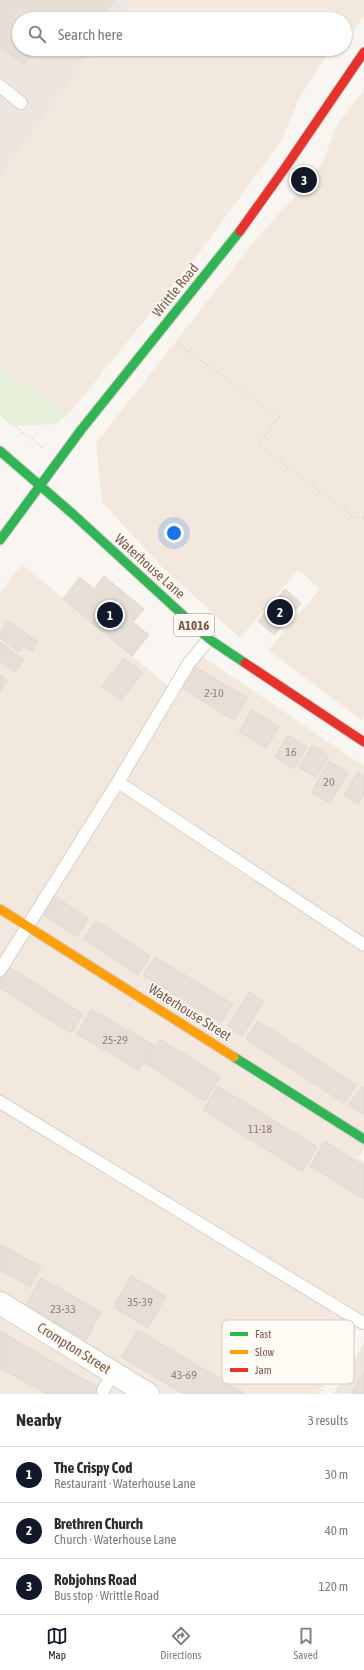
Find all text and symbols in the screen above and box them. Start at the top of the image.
search box [12,12,352,56]
icon: search [26,23,48,45]
text: Search here [58,26,123,43]
pin: 3 [291,165,317,195]
street label: Writtle Road [149,260,201,320]
your location [164,523,184,543]
street label: Waterhouse Lane [112,530,188,602]
pin: 2 [267,597,293,627]
pin: 1 [97,600,123,630]
road number: A1016 [174,614,214,636]
house number: 2-10 [204,686,224,700]
house number: 16 [285,745,297,759]
house number: 20 [323,775,335,789]
street label: Waterhouse Street [146,980,234,1044]
house number: 25-29 [102,1033,128,1047]
house number: 11-18 [248,1122,273,1136]
house number: 35-39 [127,1295,153,1309]
house number: 23-33 [50,1302,76,1316]
street label: Crompton Street [34,1319,114,1377]
legend [222,1320,354,1384]
text: Fast [255,1328,271,1340]
text: Slow [255,1346,274,1358]
text: Jam [255,1364,272,1376]
house number: 43-69 [171,1368,197,1382]
text: Nearby [16,1410,62,1430]
text: 3 results [308,1413,348,1428]
text: The Crispy Cod [54,1459,132,1476]
text: 1 [26,1467,32,1482]
text: 30 m [325,1467,348,1482]
text: Restaurant · Waterhouse Lane [54,1476,196,1491]
text: Brethren Church [54,1515,143,1532]
text: 2 [26,1523,32,1538]
text: 40 m [325,1523,348,1538]
text: Church · Waterhouse Lane [54,1532,176,1547]
text: Robjohns Road [54,1571,137,1588]
text: 3 [26,1579,32,1594]
text: 120 m [319,1579,348,1594]
text: Bus stop · Writtle Road [54,1588,159,1603]
tab: Map [46,1625,68,1661]
tab: Directions [160,1625,201,1661]
tab: Saved [294,1625,318,1661]

